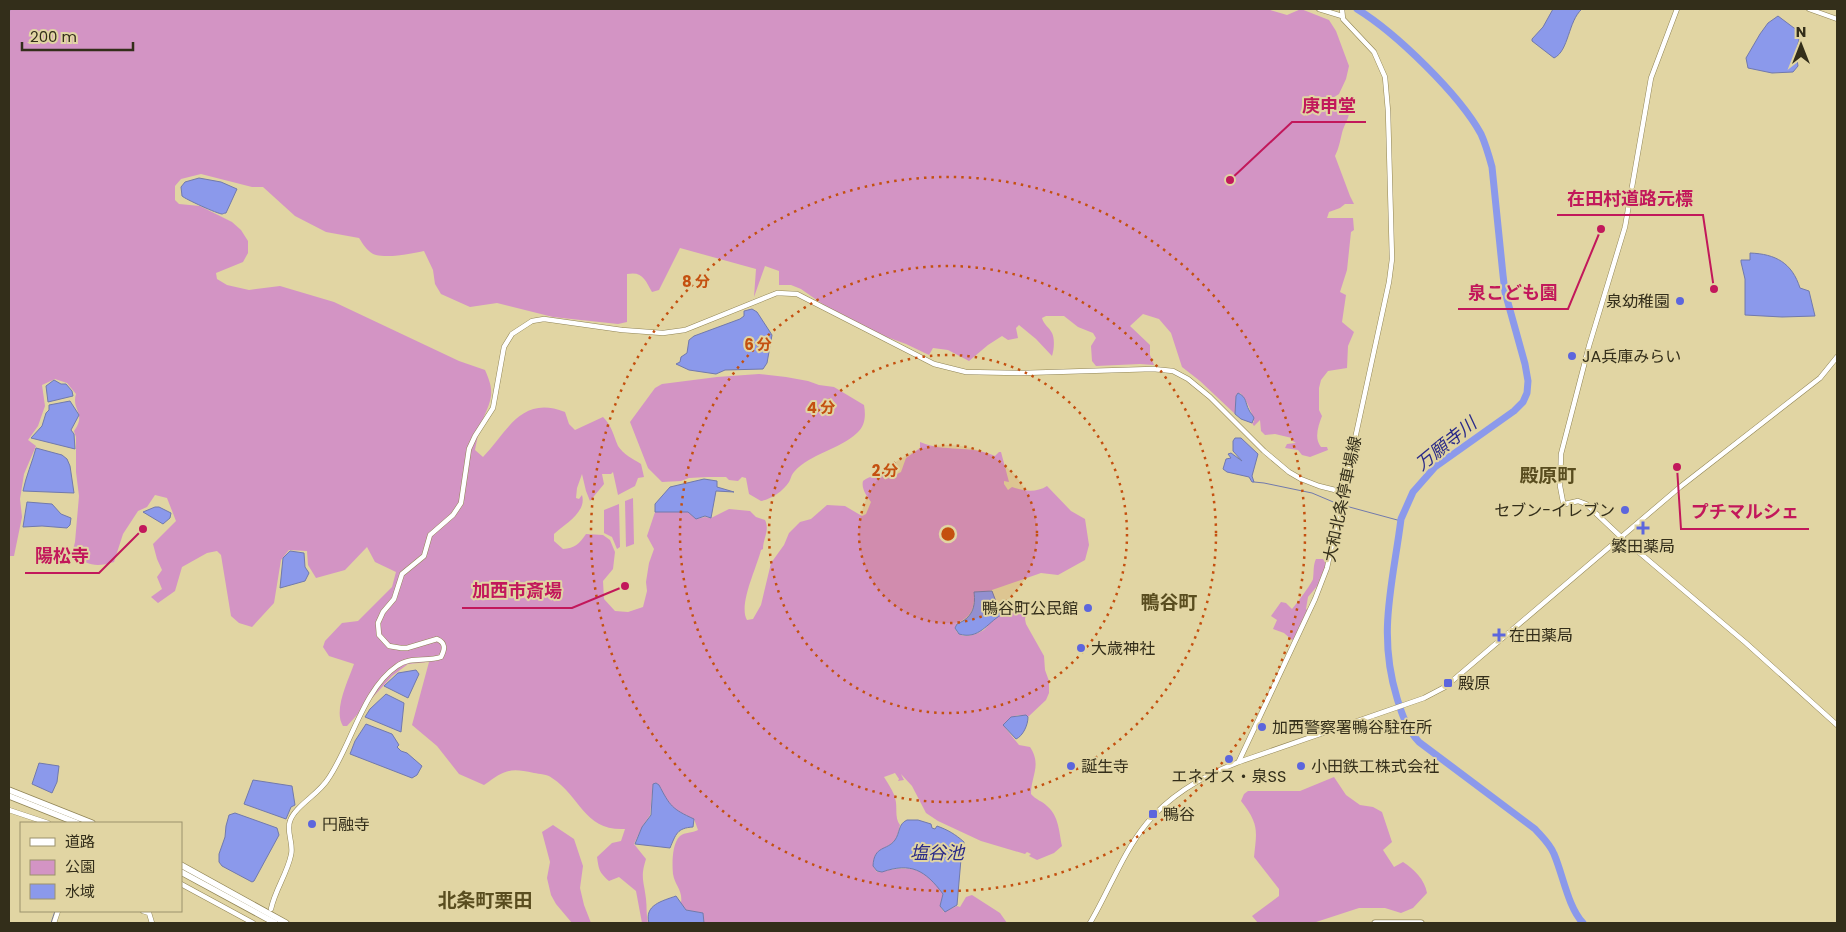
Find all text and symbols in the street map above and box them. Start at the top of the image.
scale bar [22,20,134,52]
north arrow [1776,20,1826,70]
text: N [1796,22,1806,42]
text: 200 m [30,26,77,47]
callout: 庚申堂 [1292,89,1366,122]
text: 庚申堂 [1302,93,1356,118]
callout: 在田村道路元標 [1557,182,1703,215]
text: 在田村道路元標 [1567,186,1693,211]
text: 8 分 [682,271,710,292]
callout: 泉こども園 [1458,276,1568,309]
text: 泉こども園 [1468,280,1558,305]
place label: 泉幼稚園 [1606,290,1670,313]
marker: 泉幼稚園 [1674,295,1686,307]
text: 6 分 [744,334,772,355]
place label: JA兵庫みらい [1582,345,1681,368]
marker: JA兵庫みらい [1566,350,1578,362]
text: 4 分 [807,397,835,418]
water label: 万願寺川 [1410,410,1483,476]
street label: 大和北条停車場線 [1318,434,1367,564]
text: 2 分 [872,460,898,481]
district label: 殿原町 [1519,462,1577,489]
callout: プチマルシェ [1681,496,1809,529]
place label: セブン-イレブン [1494,499,1615,522]
text: プチマルシェ [1691,499,1799,524]
marker: セブン-イレブン [1619,504,1631,516]
marker: 繁田薬局 [1637,522,1649,534]
centre of rings [939,525,957,543]
place label: 繁田薬局 [1611,535,1675,558]
callout: 陽松寺 [25,540,99,573]
text: 陽松寺 [35,543,89,568]
callout: 加西市斎場 [462,575,572,608]
text: 加西市斎場 [472,578,562,603]
district label: 鴨谷町 [1140,589,1198,616]
place label: 鴨谷町公民館 [982,597,1078,620]
marker: 鴨谷町公民館 [1082,602,1094,614]
place label: 在田薬局 [1509,624,1573,647]
marker: 在田薬局 [1493,629,1505,641]
place label: 大歳神社 [1091,637,1155,660]
marker: 大歳神社 [1075,642,1087,654]
place label: 殿原 [1458,672,1490,695]
marker: 殿原 [1442,677,1454,689]
place label: 加西警察署鴨谷駐在所 [1272,716,1432,739]
marker: 加西警察署鴨谷駐在所 [1256,721,1268,733]
marker: エネオス・泉SS [1223,753,1235,765]
place label: 誕生寺 [1081,755,1129,778]
place label: 小田鉄工株式会社 [1311,755,1439,778]
marker: 誕生寺 [1065,760,1077,772]
marker: 小田鉄工株式会社 [1295,760,1307,772]
place label: エネオス・泉SS [1172,765,1286,788]
place label: 鴨谷 [1163,803,1195,826]
marker: 鴨谷 [1147,808,1159,820]
place label: 円融寺 [322,813,370,836]
marker: 円融寺 [306,818,318,830]
legend [20,822,182,912]
text: 道路 [65,831,95,852]
water label: 塩谷池 [910,840,966,865]
text: 公園 [65,856,95,877]
text: 水域 [65,881,95,902]
district label: 北条町栗田 [437,887,533,914]

